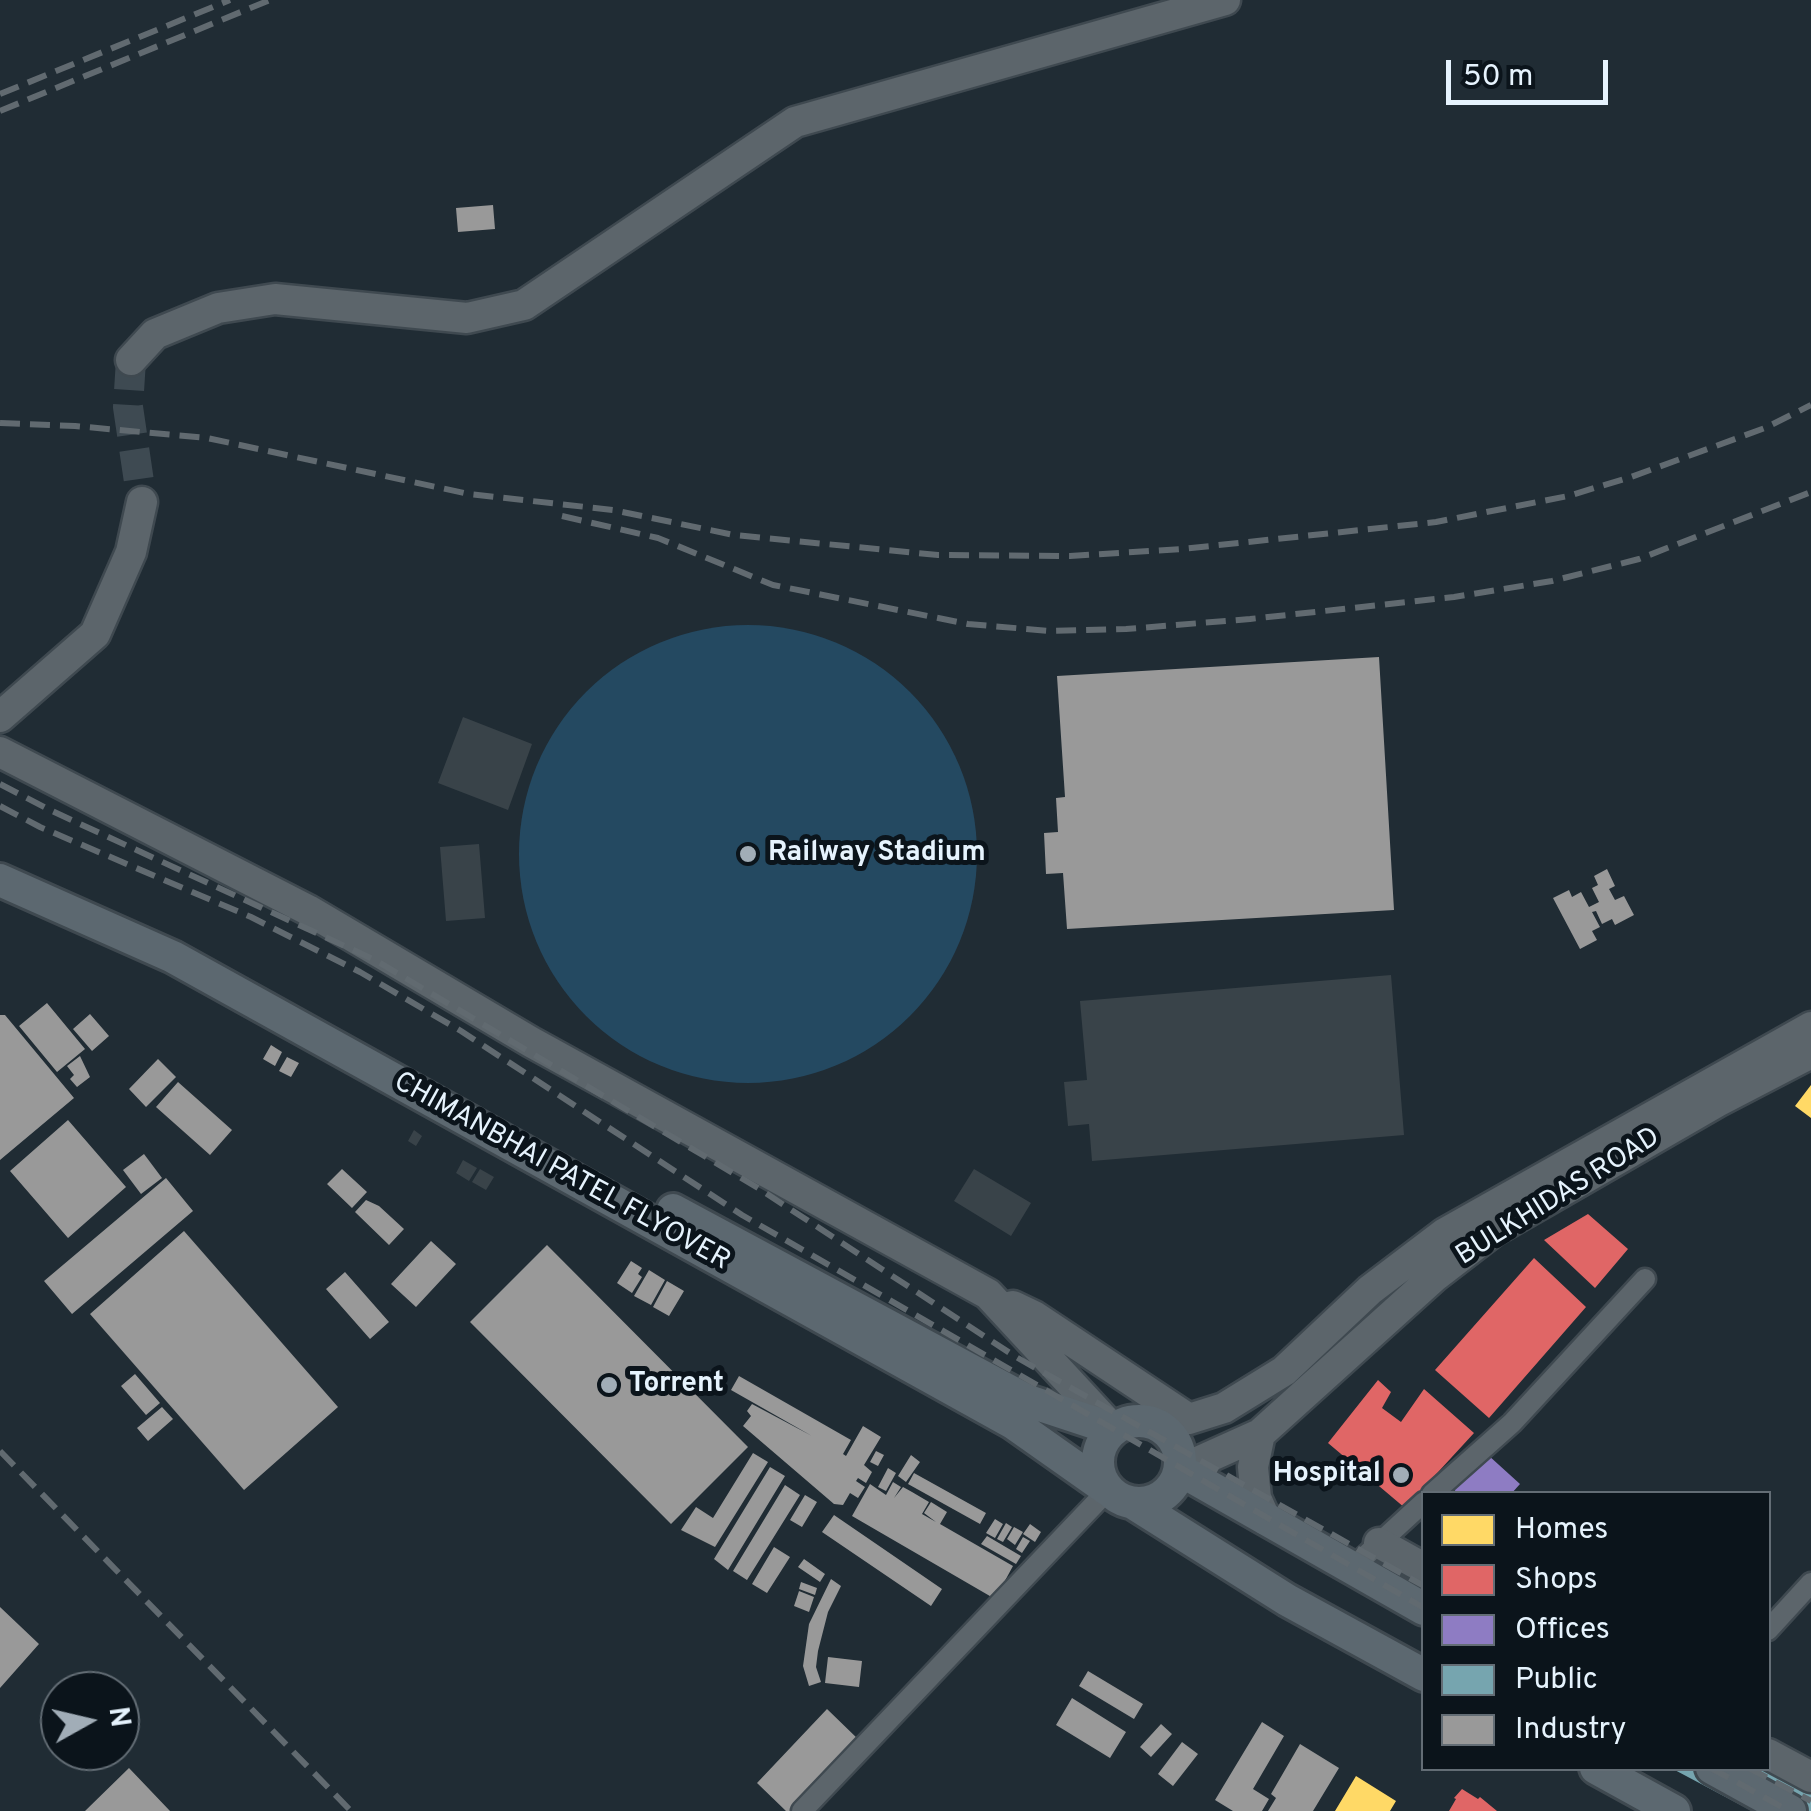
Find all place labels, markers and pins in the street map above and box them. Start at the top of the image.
place label: Railway Stadium [768,837,986,871]
marker: Railway Stadium [737,843,759,865]
place label: Torrent [629,1368,724,1402]
marker: Torrent [598,1374,620,1396]
place label: Hospital [1273,1458,1381,1492]
marker: Hospital [1390,1464,1412,1486]

